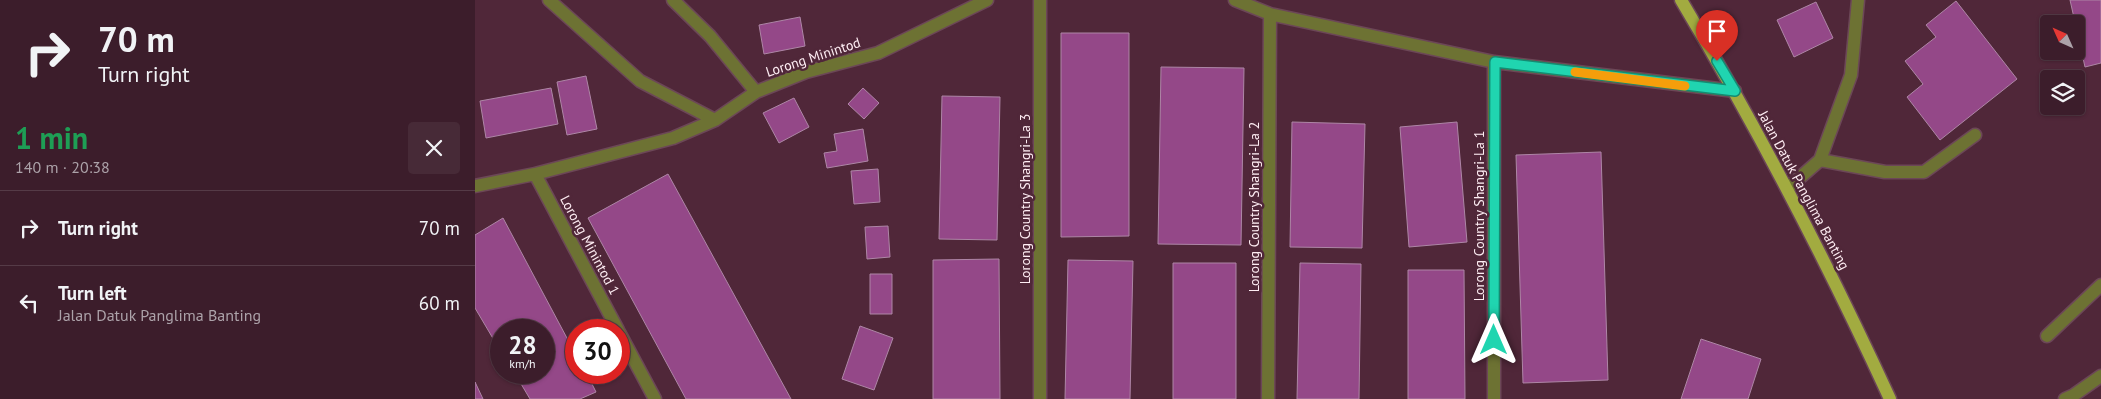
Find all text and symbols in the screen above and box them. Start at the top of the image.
pin [1696,10,1738,61]
north arrow [2040,15,2085,60]
map controls [2040,15,2085,115]
text: 70 m [98,16,175,62]
icon: arrive [1703,17,1731,45]
icon: right [15,20,80,85]
street label: Lorong Minintod [763,33,863,81]
text: Turn right [98,60,190,88]
button: layers [2040,70,2085,115]
street label: Jalan Datuk Panglima Banting [1754,106,1854,273]
street label: Lorong Country Shangri-La 3 [1016,114,1034,284]
text: 1 min [15,118,88,157]
button: close [408,122,460,174]
street label: Lorong Country Shangri-La 2 [1245,122,1263,292]
street label: Lorong Country Shangri-La 1 [1470,131,1488,301]
text: 140 m · 20:38 [15,157,110,177]
street label: Lorong Minintod 1 [556,192,624,298]
icon: right [15,214,43,242]
text: Turn right [58,216,138,240]
text: 70 m [419,216,460,240]
text: Turn left [58,281,127,305]
icon: left [15,289,43,317]
text: 60 m [419,291,460,315]
text: Jalan Datuk Panglima Banting [58,305,261,325]
position arrow [1467,313,1519,365]
speed limit sign: 30 [565,319,630,384]
text: 28 [508,329,537,361]
text: km/h [509,356,536,371]

